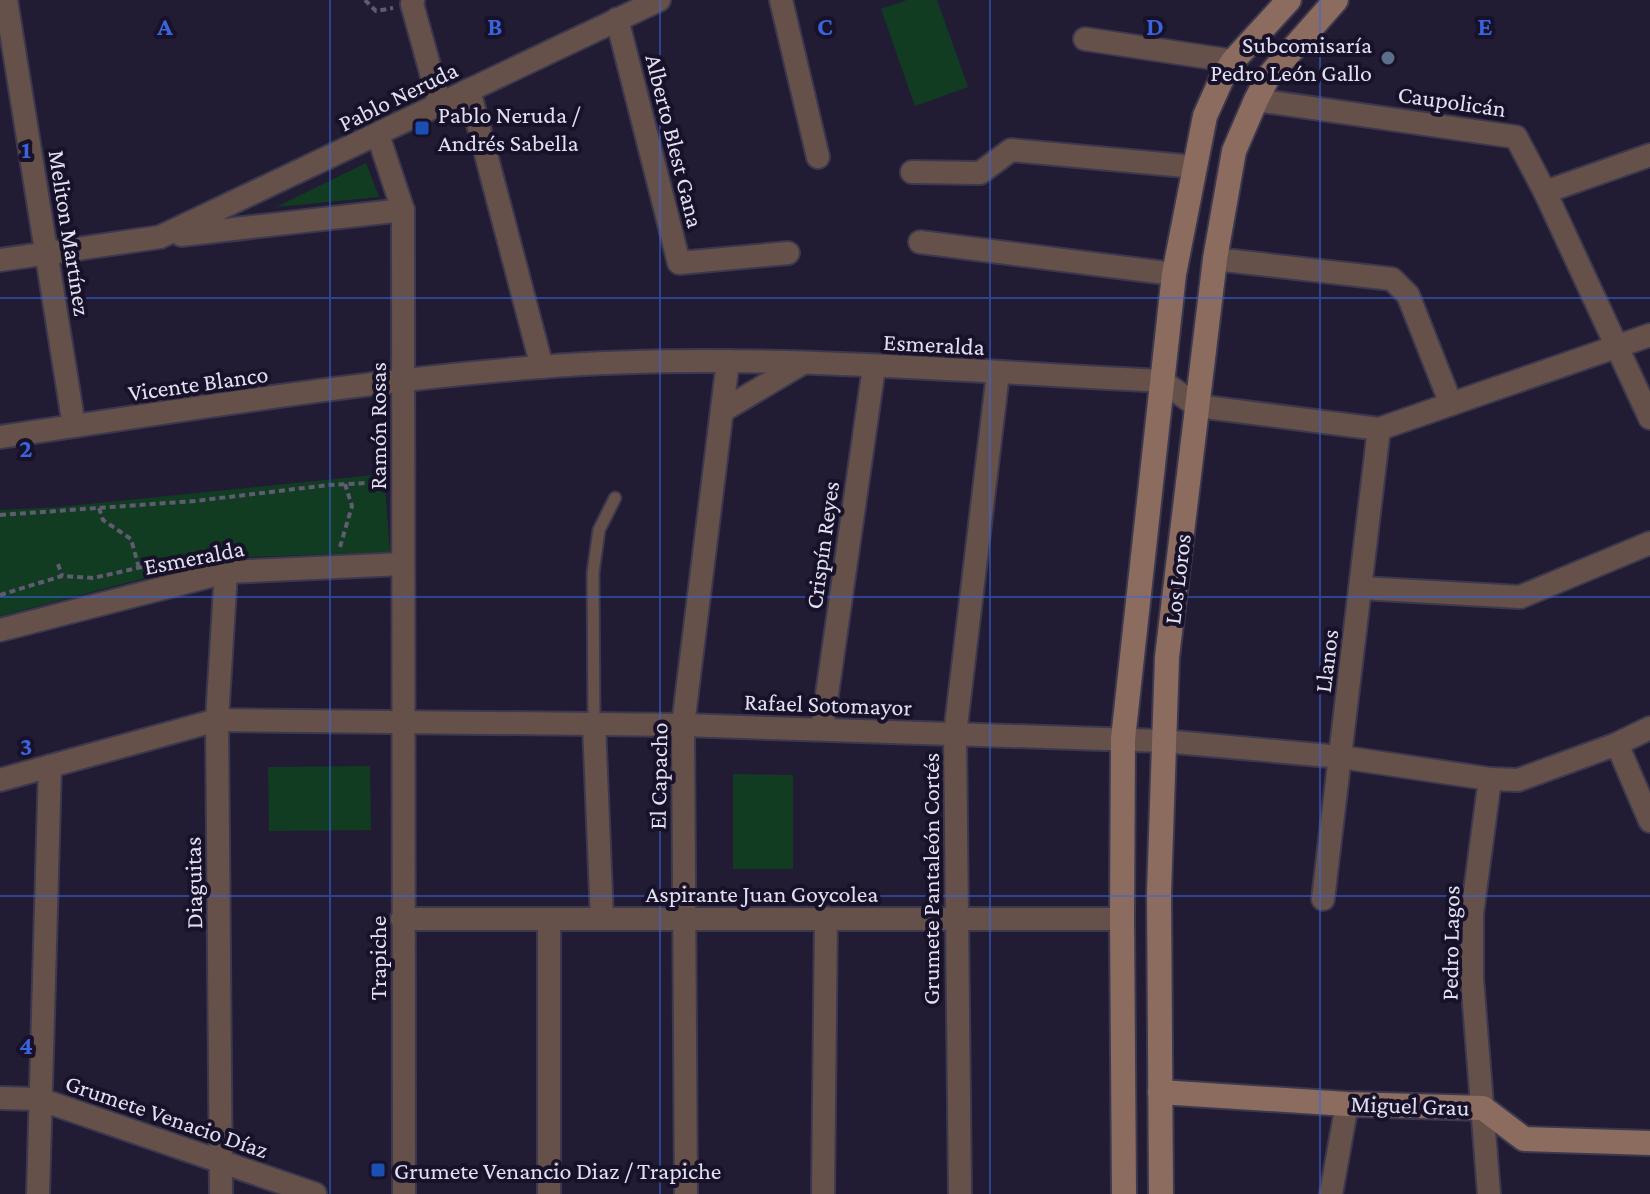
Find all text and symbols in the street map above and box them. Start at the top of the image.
text: A [156,12,173,41]
text: B [487,12,503,41]
text: C [817,12,833,41]
text: D [1146,12,1164,41]
text: E [1478,12,1493,41]
place label: Subcomisaría Pedro León Gallo [1210,31,1372,86]
marker: Subcomisaría Pedro León Gallo [1379,49,1397,67]
street label: Alberto Blest Gana [640,52,710,230]
street label: Pablo Neruda [334,56,462,136]
street label: Caupolicán [1396,80,1508,122]
place label: Pablo Neruda / Andrés Sabella [438,101,582,156]
marker: Pablo Neruda / Andrés Sabella [413,119,431,137]
text: 1 [21,135,31,164]
street label: Meliton Martínez [44,148,96,318]
street label: Esmeralda [883,328,985,360]
street label: Vicente Blanco [126,360,270,406]
street label: Ramón Rosas [364,362,391,490]
text: 2 [19,434,33,463]
street label: Crispín Reyes [800,479,844,611]
street label: Los Loros [1158,532,1196,626]
street label: Esmeralda [142,534,246,580]
street label: Llanos [1309,628,1343,694]
street label: Rafael Sotomayor [743,688,913,720]
street label: El Capacho [644,722,672,830]
text: 3 [20,732,32,761]
street label: Grumete Pantaleón Cortés [917,753,944,1005]
street label: Diaguitas [179,837,207,929]
street label: Aspirante Juan Goycolea [646,880,878,907]
street label: Pedro Lagos [1435,885,1465,1001]
street label: Trapiche [364,916,391,1000]
text: 4 [19,1031,33,1060]
street label: Grumete Venacio Díaz [62,1069,272,1163]
street label: Miguel Grau [1350,1089,1470,1121]
place label: Grumete Venancio Diaz / Trapiche [394,1157,721,1184]
marker: Grumete Venancio Diaz / Trapiche [369,1161,387,1179]

